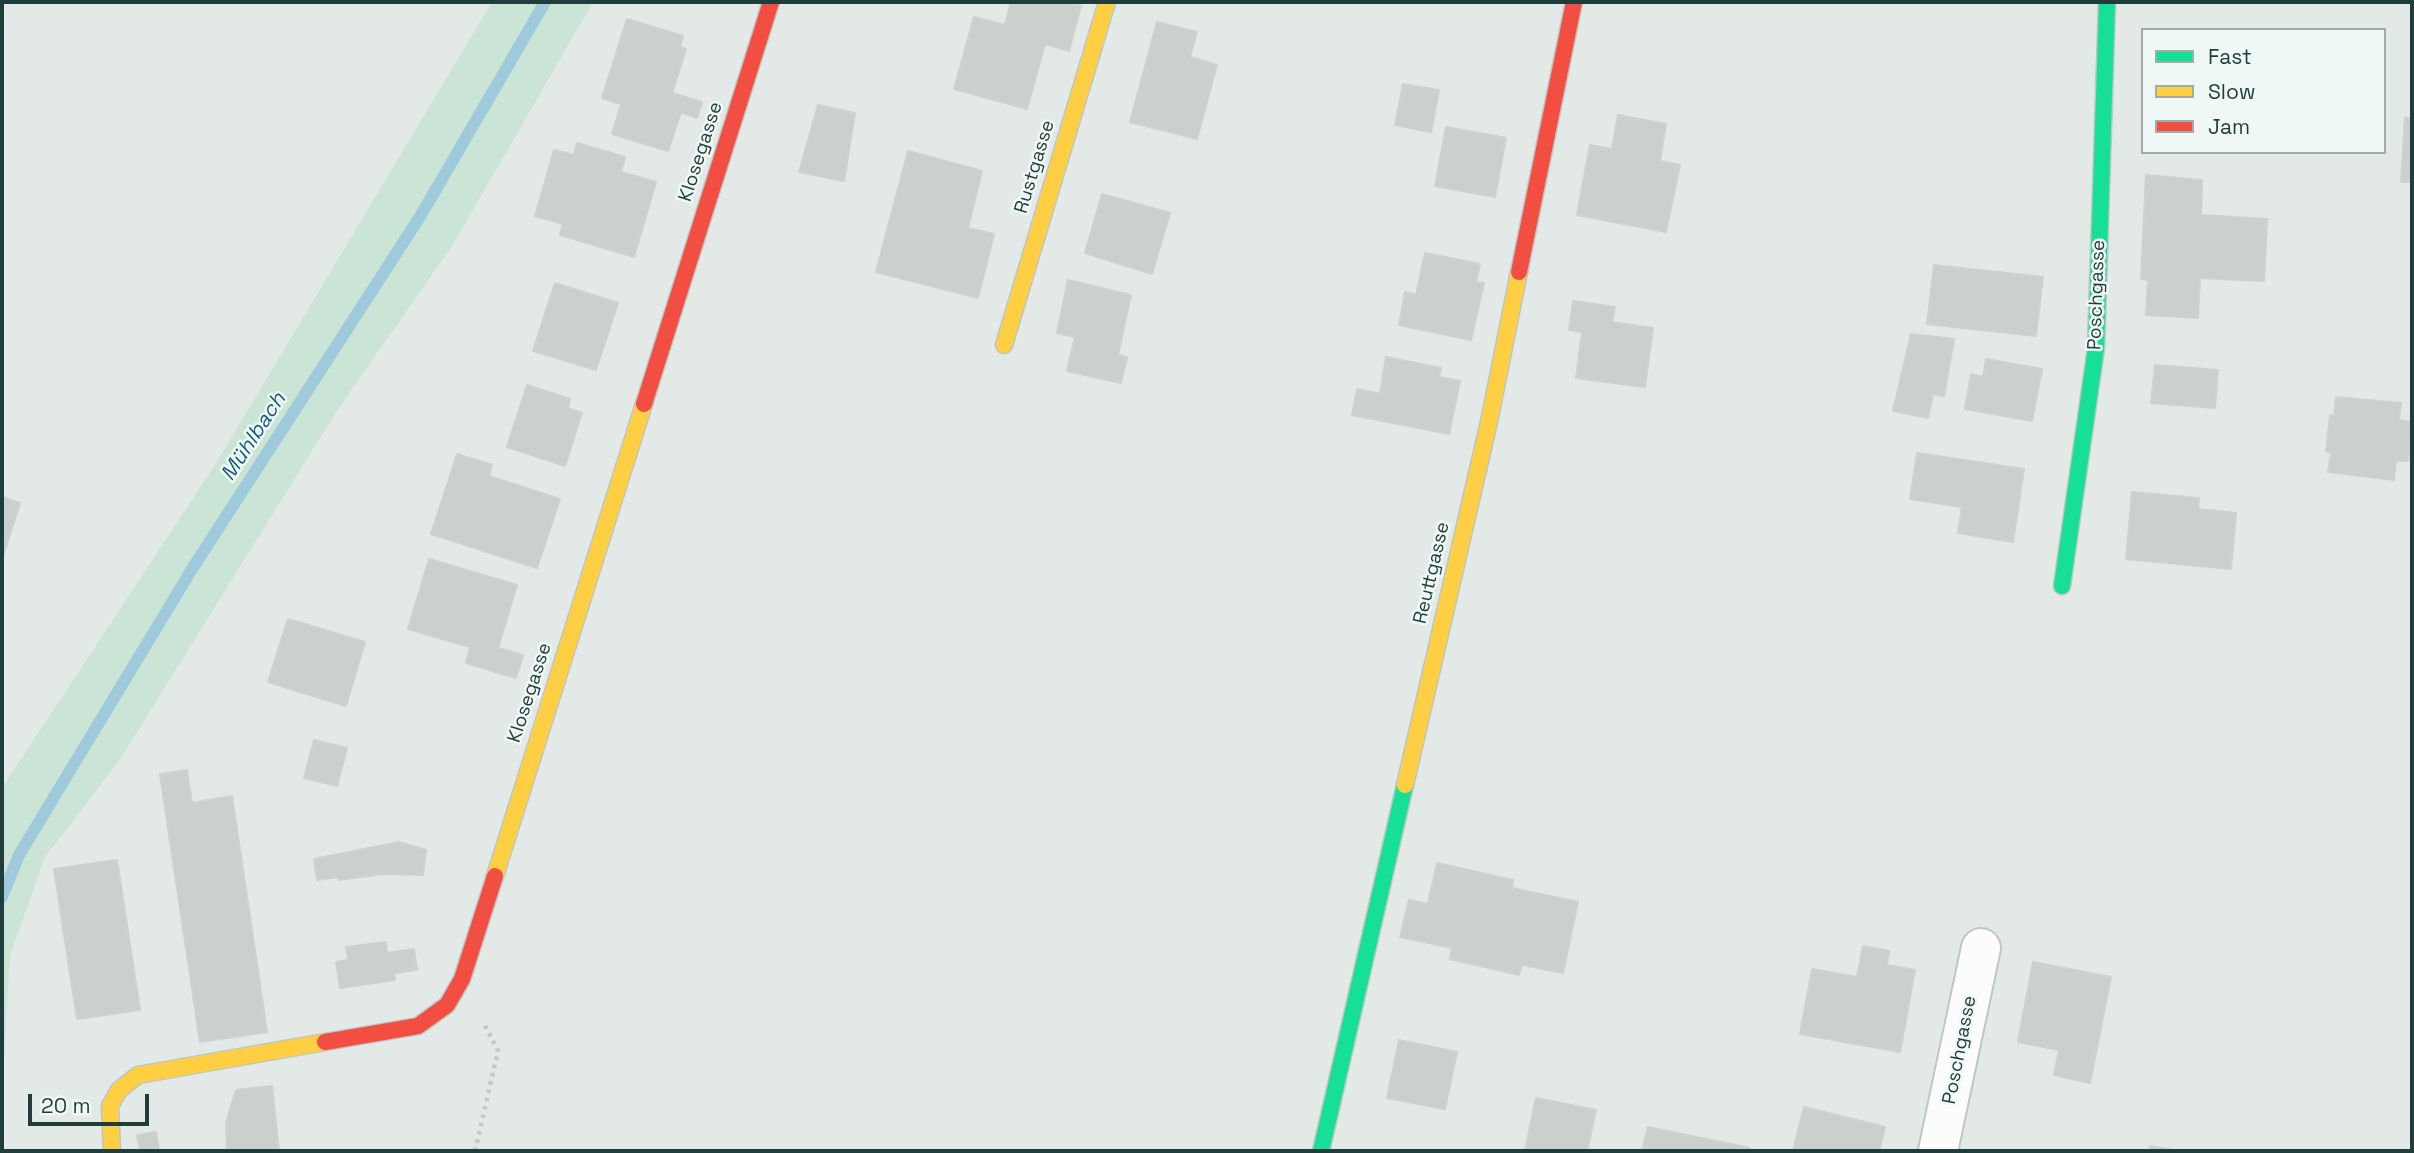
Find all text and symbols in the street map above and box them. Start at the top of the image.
legend [2141,28,2386,154]
text: Fast [2208,43,2252,70]
text: Slow [2208,78,2256,105]
street label: Klosegasse [674,99,728,205]
text: Jam [2208,113,2250,140]
street label: Rustgasse [1010,118,1060,216]
street label: Poschgasse [2084,240,2110,350]
water label: Mühlbach [216,388,292,486]
street label: Reuttgasse [1409,520,1455,626]
street label: Klosegasse [503,640,557,746]
street label: Poschgasse [1938,994,1982,1106]
scale bar [32,1080,152,1124]
text: 20 m [41,1092,91,1119]

